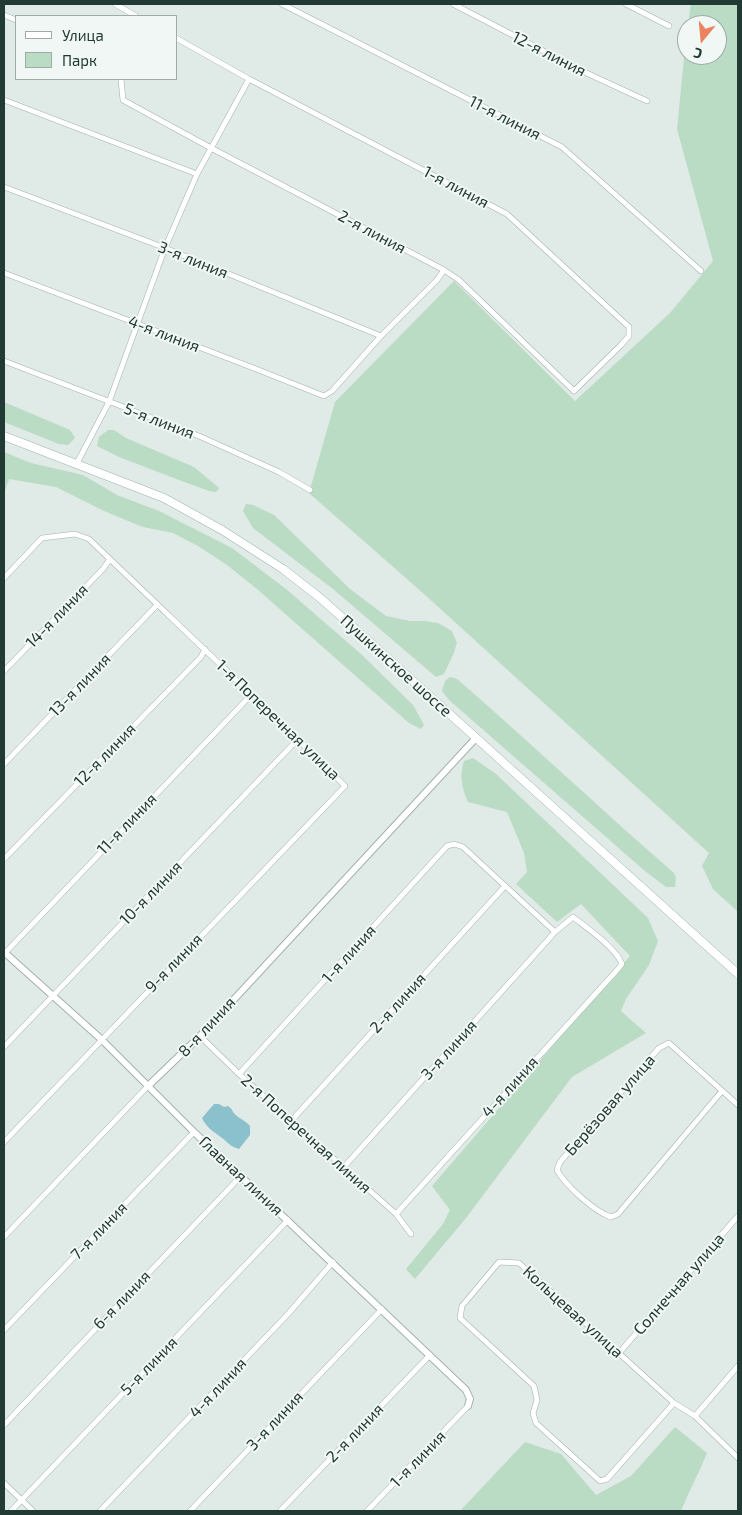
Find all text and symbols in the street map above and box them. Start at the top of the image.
legend [15,15,178,80]
north arrow [677,15,727,65]
text: Улица [62,26,104,44]
street label: 12-я линия [509,27,589,81]
text: С [691,45,704,63]
text: Парк [62,51,97,69]
street label: 11-я линия [466,92,544,144]
street label: 1-я линия [420,162,492,212]
street label: 2-я линия [335,206,409,258]
street label: 3-я линия [155,237,231,283]
street label: 4-я линия [126,312,202,356]
street label: 5-я линия [121,399,197,443]
street label: 14-я линия [22,580,92,652]
street label: Пушкинское шоссе [336,611,456,721]
street label: 13-я линия [45,649,115,721]
street label: 1-я Поперечная улица [212,656,344,784]
street label: 12-я линия [70,719,140,791]
street label: 11-я линия [93,789,161,859]
street label: 10-я линия [116,857,186,929]
street label: 1-я линия [318,921,380,987]
street label: 9-я линия [141,930,207,996]
street label: 2-я линия [366,969,430,1037]
street label: 8-я линия [174,993,240,1061]
street label: 3-я линия [417,1016,481,1084]
street label: Берёзовая улица [561,1050,659,1160]
street label: 4-я линия [478,1053,542,1121]
street label: 2-я Поперечная линия [237,1070,375,1198]
street label: Главная линия [195,1132,287,1220]
street label: 7-я линия [67,1198,131,1264]
street label: Солнечная улица [630,1229,728,1339]
street label: Кольцевая улица [519,1262,627,1362]
street label: 6-я линия [89,1267,155,1333]
street label: 5-я линия [116,1333,182,1399]
street label: 4-я линия [185,1354,251,1422]
street label: 3-я линия [243,1387,307,1455]
street label: 2-я линия [322,1400,388,1466]
street label: 1-я линия [386,1427,450,1491]

